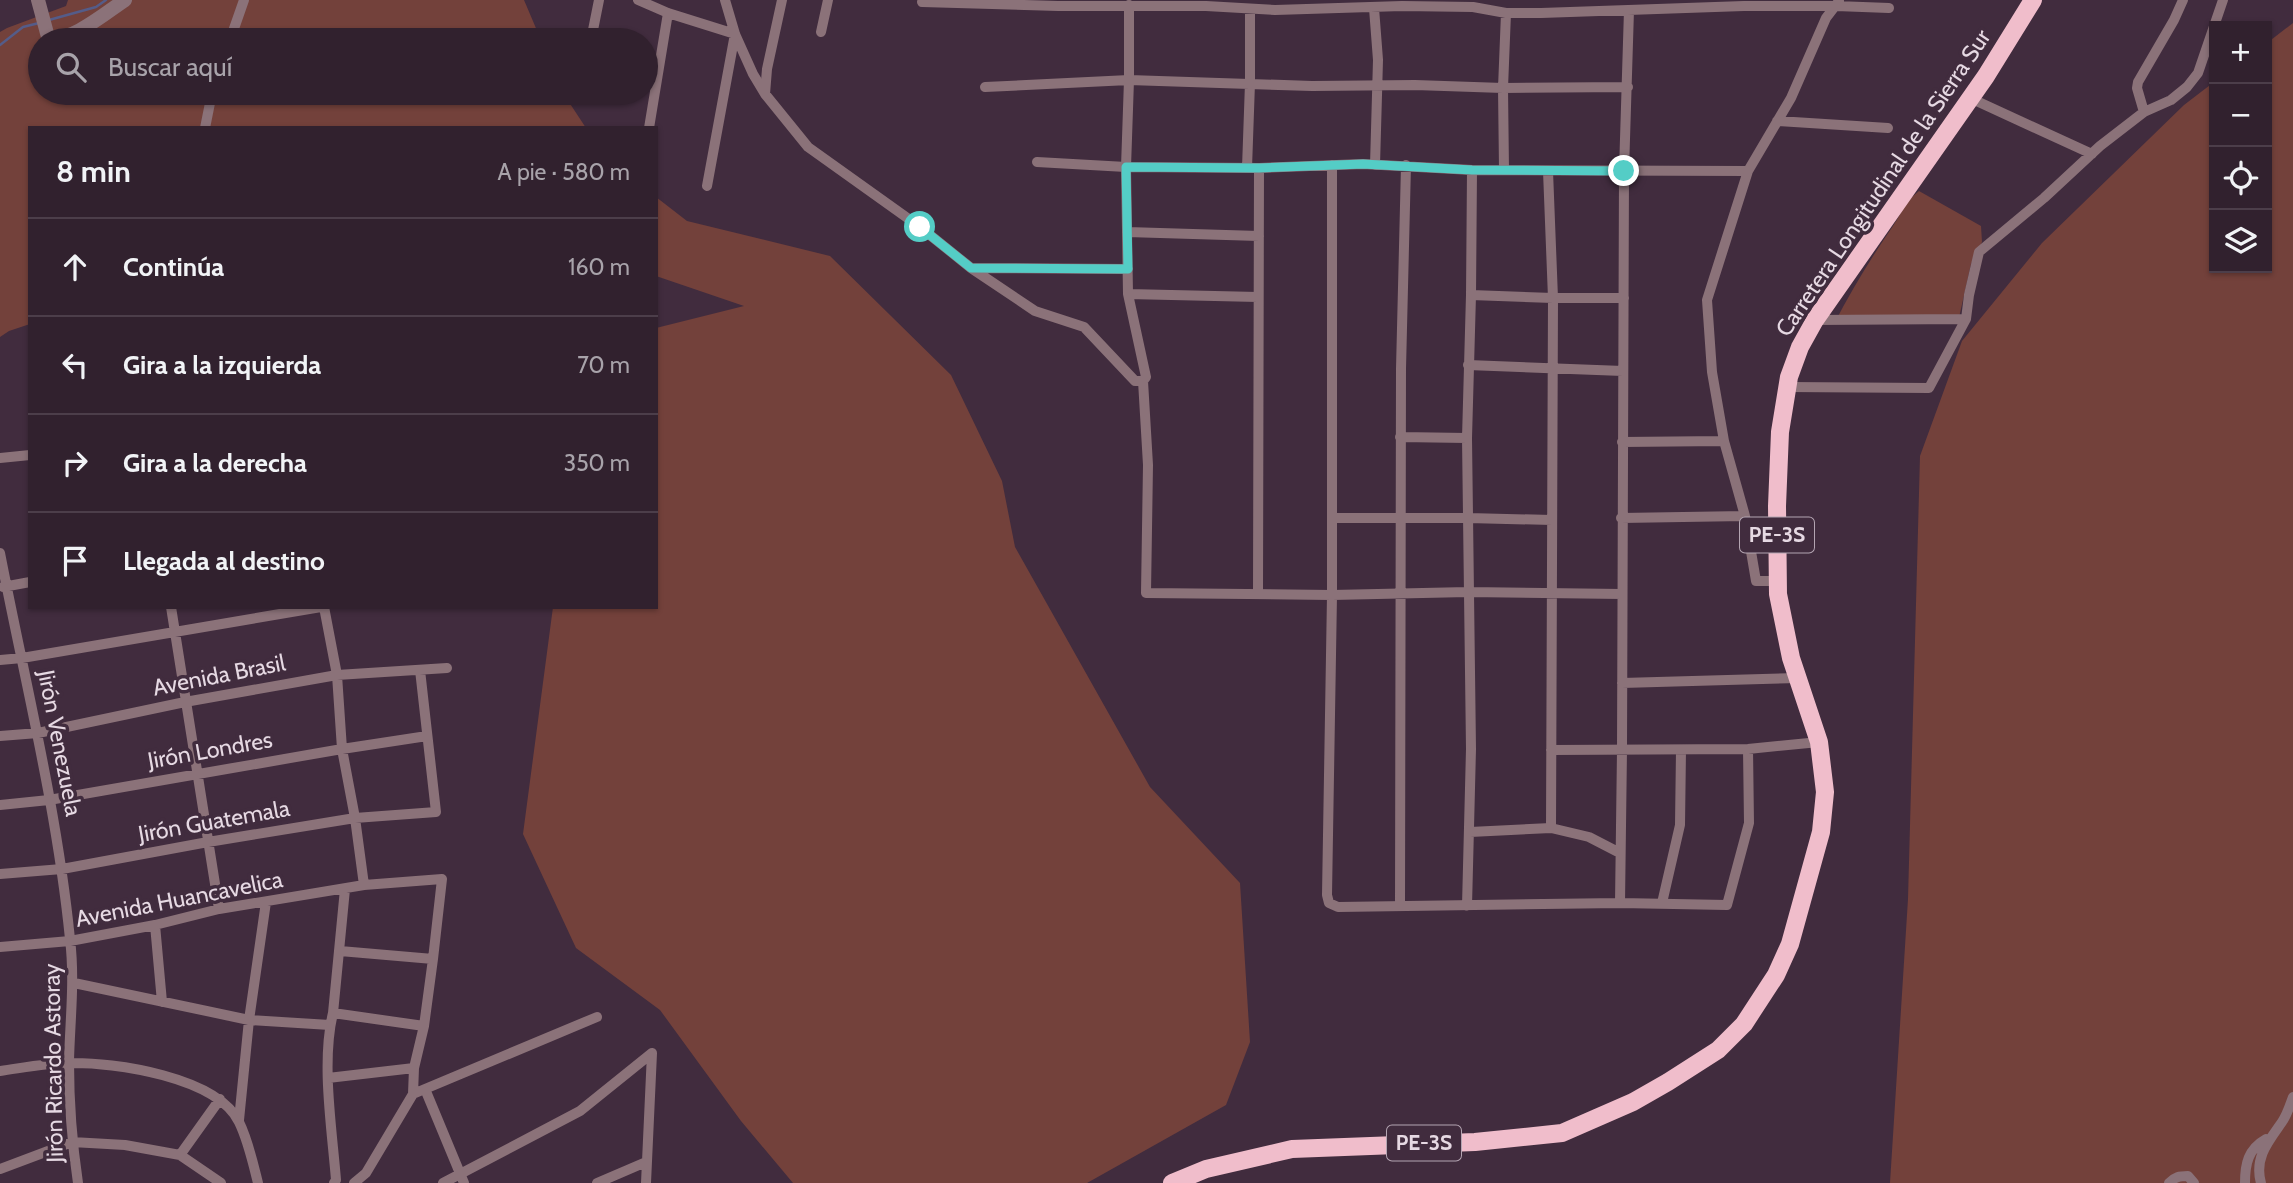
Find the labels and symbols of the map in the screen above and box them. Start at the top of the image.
street label: Carretera Longitudinal de la Sierra Sur [1770,24,1997,342]
route end [1608,155,1639,186]
route start [904,211,935,242]
road number: PE-3S [1740,518,1814,552]
street label: Avenida Brasil [150,648,288,702]
street label: Jirón Venezuela [32,667,88,818]
street label: Jirón Londres [145,725,274,775]
street label: Jirón Guatemala [135,794,292,848]
street label: Avenida Huancavelica [73,865,285,933]
street label: Jirón Ricardo Astoray [37,963,69,1164]
road number: PE-3S [1387,1126,1461,1160]

